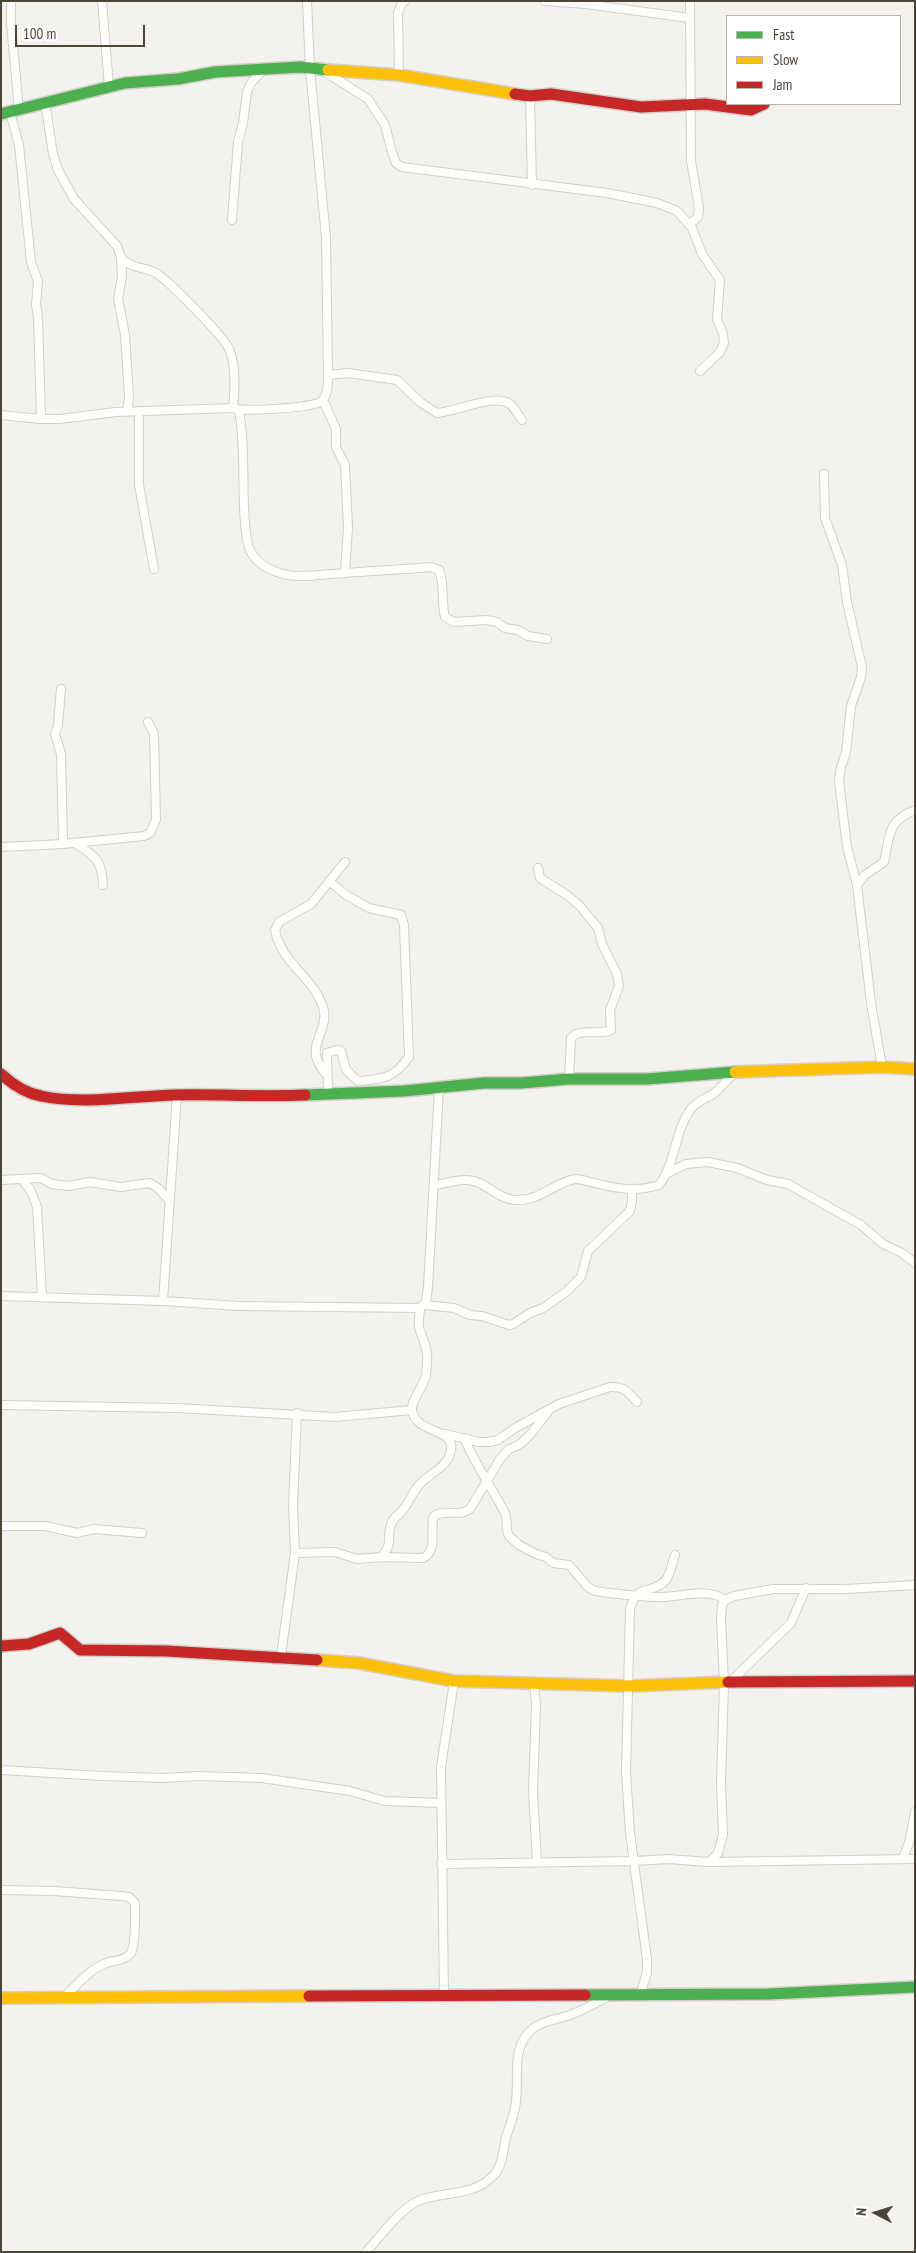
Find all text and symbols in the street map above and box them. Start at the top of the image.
scale bar [18,15,148,47]
legend [726,15,901,105]
text: 100 m [23,24,56,43]
text: Fast [773,25,794,44]
text: Slow [773,50,798,69]
text: Jam [773,75,792,94]
north arrow [851,2188,901,2238]
text: N [852,2207,870,2216]

